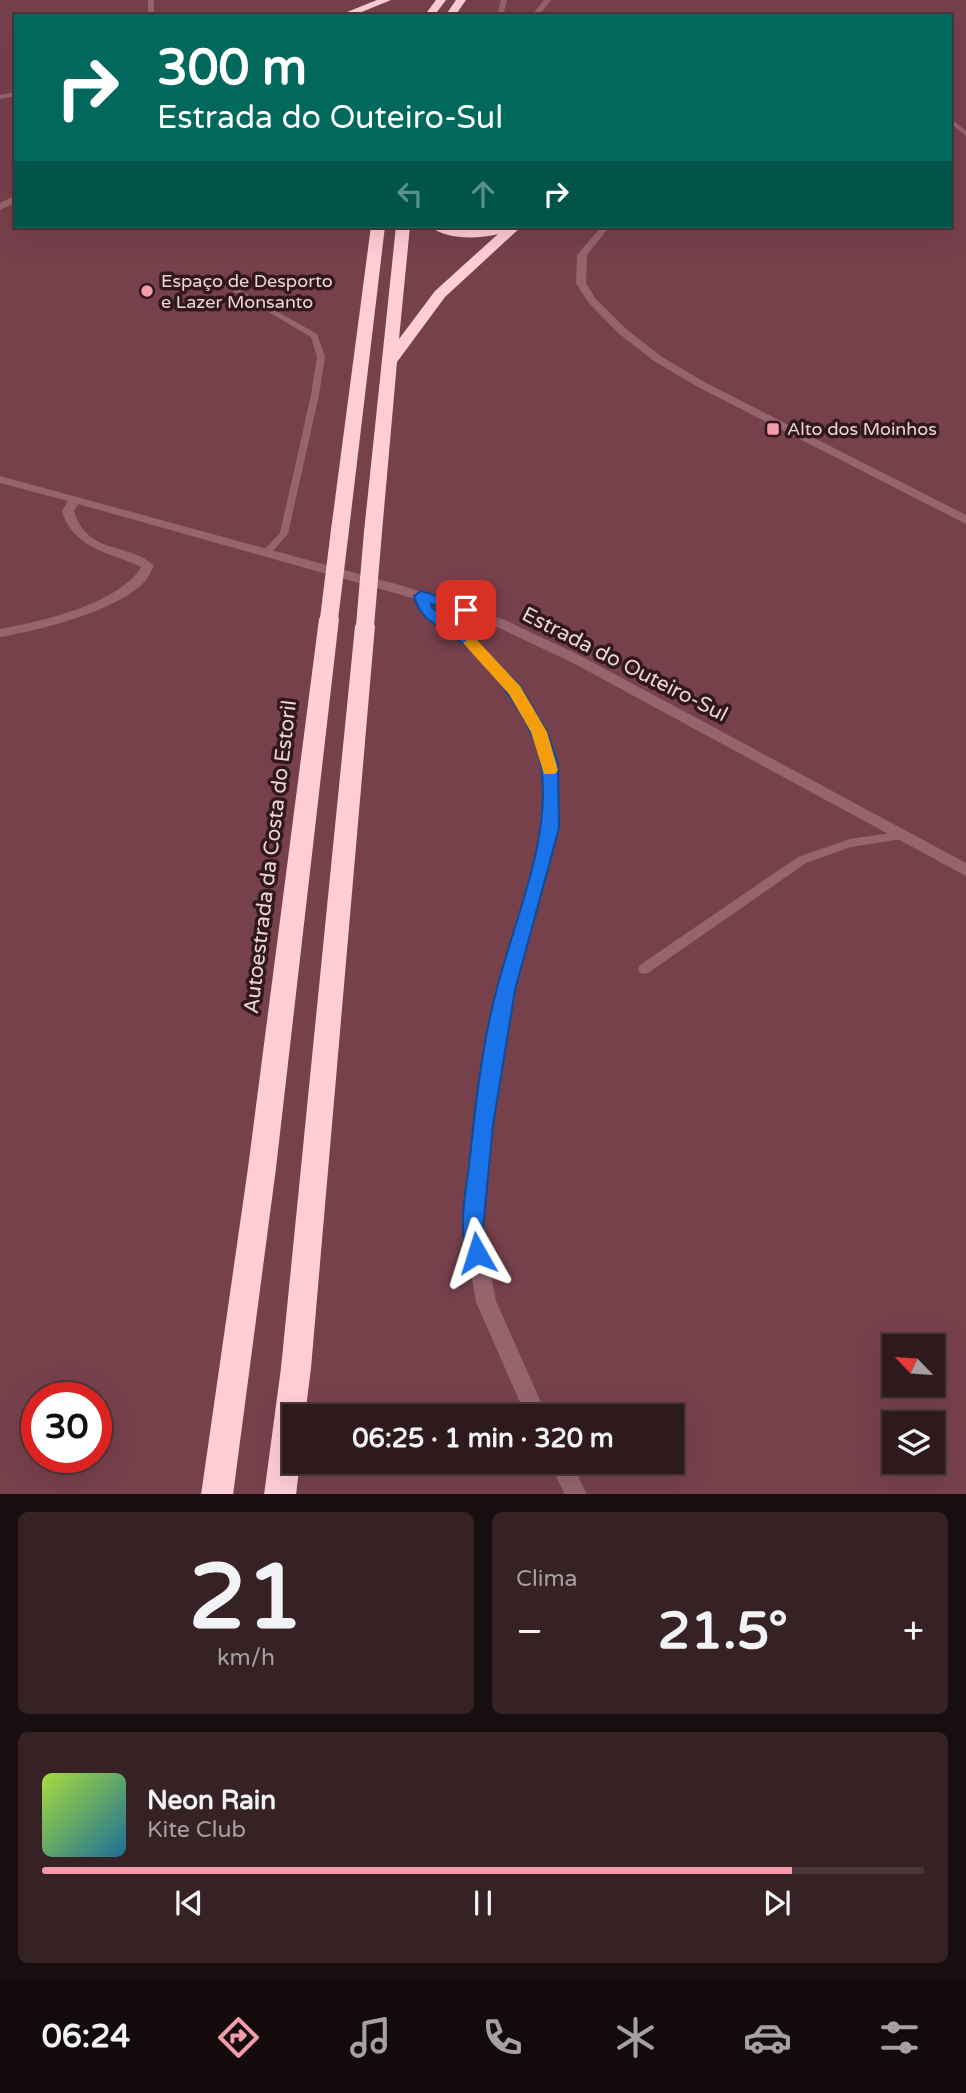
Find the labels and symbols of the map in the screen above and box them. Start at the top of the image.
place label: Espaço de Desporto e Lazer Monsanto [161,270,333,313]
marker: Espaço de Desporto e Lazer Monsanto [139,283,155,299]
place label: Alto dos Moinhos [787,418,937,440]
marker: Alto dos Moinhos [765,421,781,437]
pin [436,580,496,640]
street label: Estrada do Outeiro-Sul [518,602,732,727]
street label: Autoestrada da Costa do Estoril [239,699,302,1015]
position arrow [440,1216,514,1290]
north arrow [882,1334,945,1396]
speed limit sign: 30 [21,1382,112,1473]

